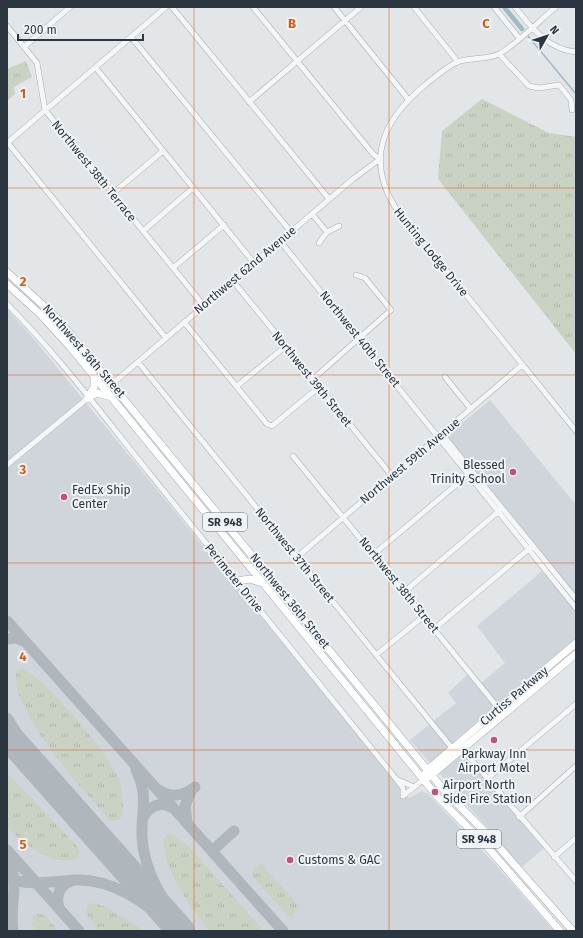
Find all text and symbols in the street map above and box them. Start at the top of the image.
scale bar [18,16,143,42]
text: B [288,16,296,31]
text: C [482,16,490,31]
north arrow [527,16,567,56]
text: 200 m [24,23,57,37]
text: N [547,23,562,37]
text: 1 [20,86,26,101]
street label: Northwest 38th Terrace [49,118,139,224]
street label: Hunting Lodge Drive [391,205,471,299]
street label: Northwest 62nd Avenue [191,223,299,317]
text: 2 [20,274,27,289]
street label: Northwest 40th Street [317,288,404,390]
street label: Northwest 36th Street [40,302,129,401]
street label: Northwest 39th Street [269,328,355,430]
street label: Northwest 59th Avenue [357,415,463,507]
place label: Blessed Trinity School [431,458,505,486]
text: 3 [19,462,27,477]
marker: Blessed Trinity School [508,467,518,477]
place label: FedEx Ship Center [72,483,131,511]
marker: FedEx Ship Center [59,492,69,502]
street label: Northwest 37th Street [252,505,338,606]
road number: SR 948 [203,513,247,531]
street label: Northwest 38th Street [356,534,442,636]
street label: Perimeter Drive [202,541,266,615]
street label: Northwest 36th Street [247,550,333,652]
text: 4 [19,649,27,664]
street label: Curtiss Parkway [477,663,551,729]
marker: Parkway Inn Airport Motel [489,735,499,745]
place label: Parkway Inn Airport Motel [458,747,530,775]
place label: Airport North Side Fire Station [443,778,532,806]
marker: Airport North Side Fire Station [430,787,440,797]
road number: SR 948 [457,830,501,848]
text: 5 [20,837,27,852]
place label: Customs & GAC [298,853,381,867]
marker: Customs & GAC [285,855,295,865]

